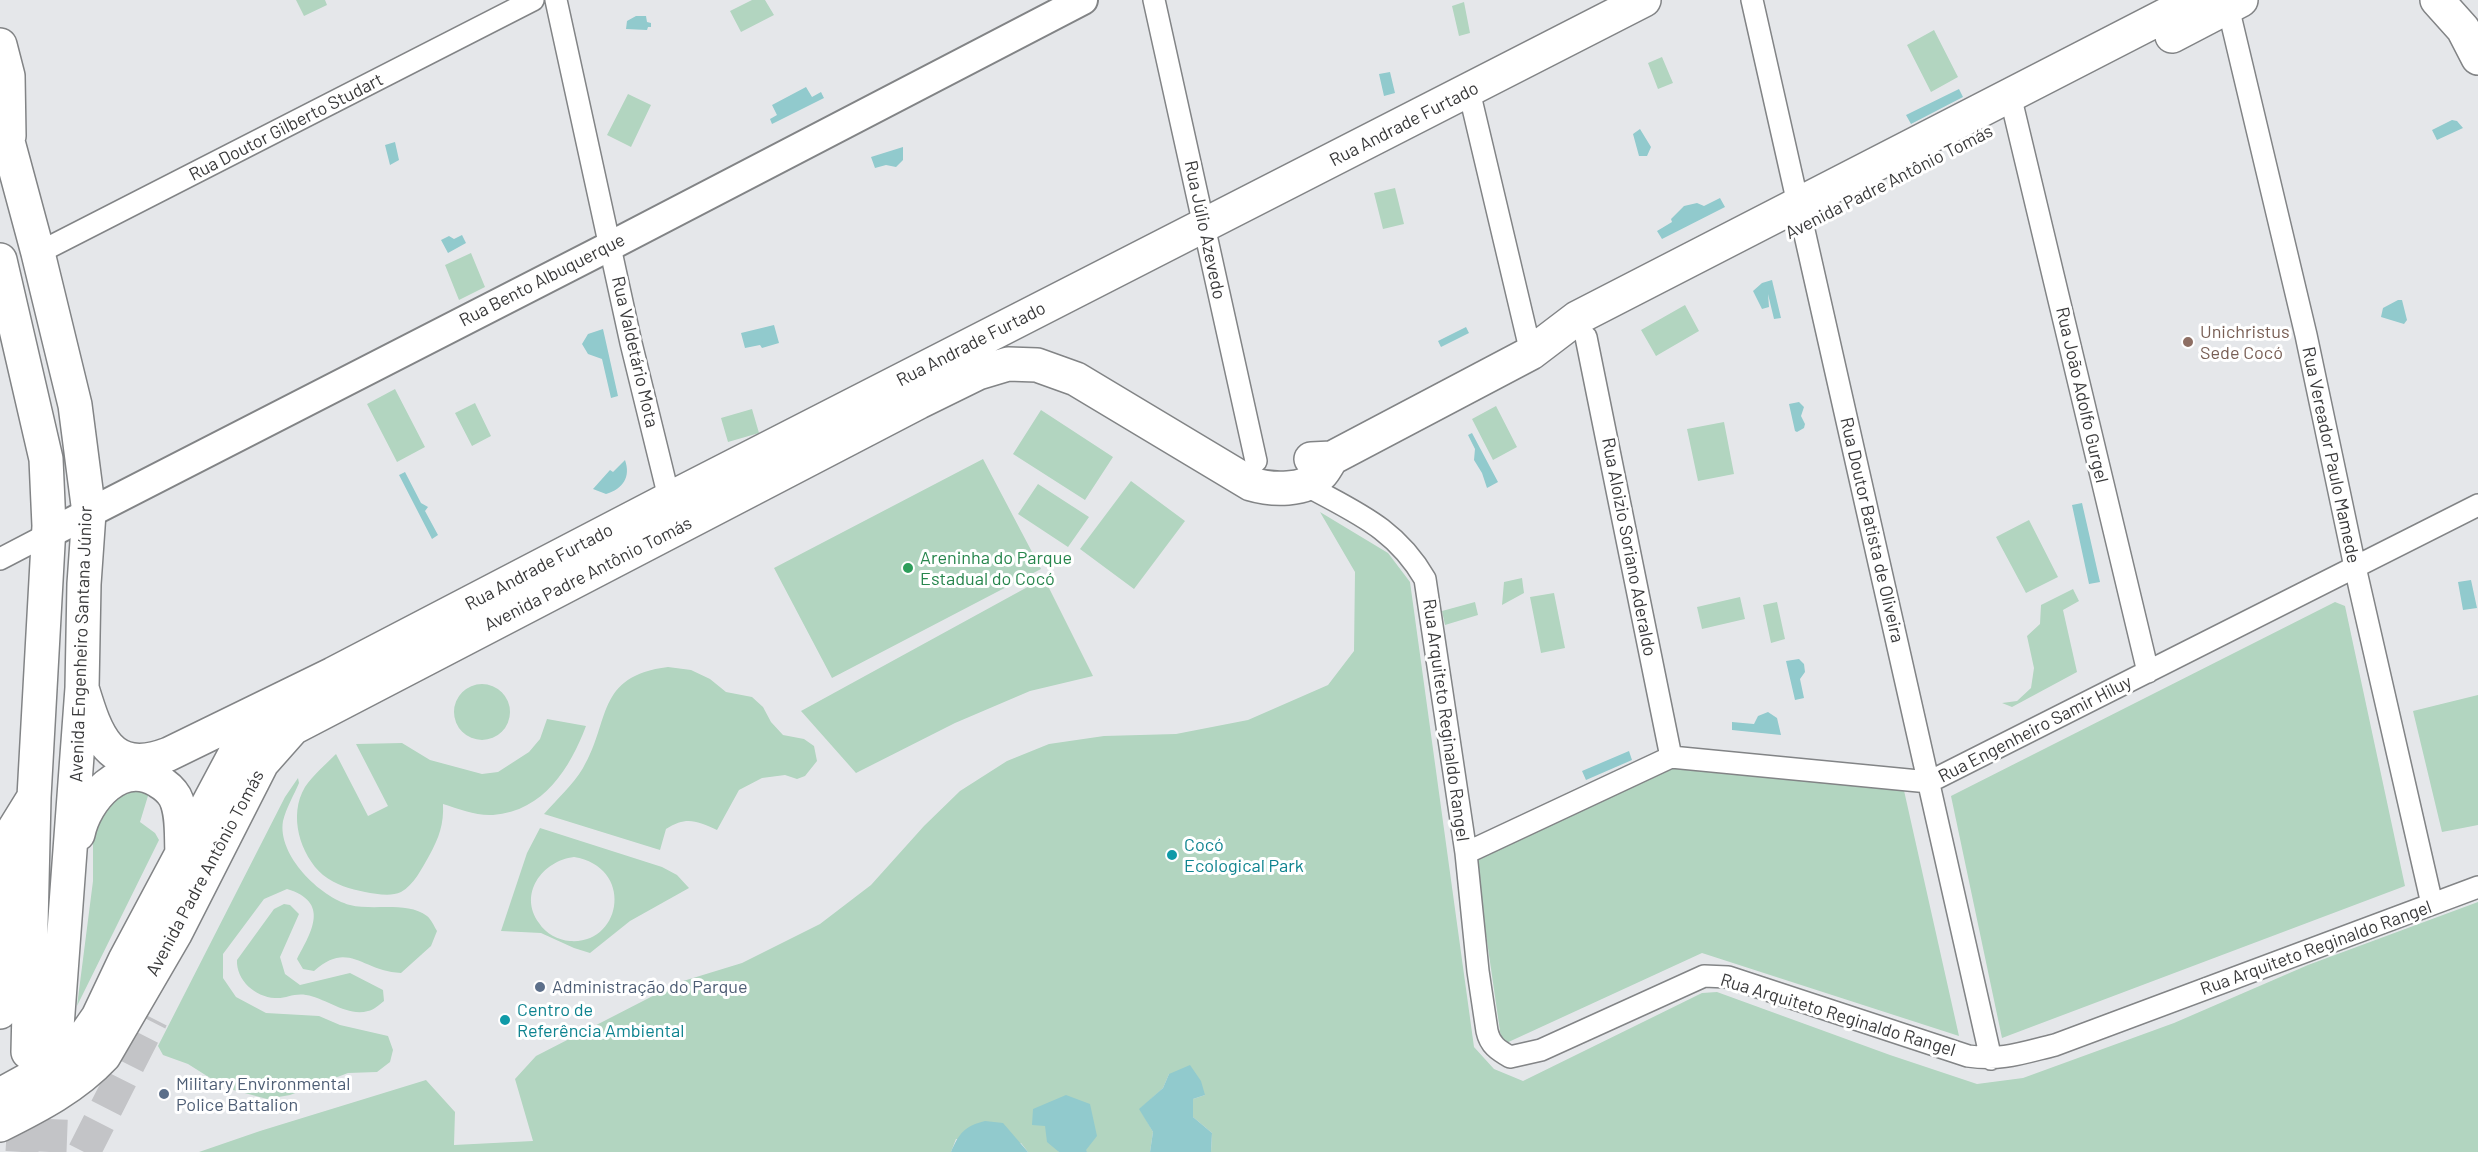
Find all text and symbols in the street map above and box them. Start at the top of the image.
street label: Rua Doutor Gilberto Studart [185,69,387,185]
street label: Rua Andrade Furtado [1326,77,1482,171]
street label: Avenida Padre Antônio Tomás [1782,120,1996,244]
street label: Rua Júlio Azevedo [1180,159,1230,301]
street label: Rua Bento Albuquerque [456,229,628,331]
street label: Rua Valdetário Mota [607,274,663,430]
street label: Rua Andrade Furtado [893,297,1049,391]
street label: Rua João Adolfo Gurgel [2051,305,2113,485]
place label: Unichristus Sede Cocó [2200,321,2290,364]
marker: Unichristus Sede Cocó [2181,335,2195,349]
street label: Rua Vereador Paulo Mamede [2298,345,2364,565]
street label: Rua Doutor Batista de Oliveira [1836,415,1908,645]
street label: Rua Aloizio Soriano Aderaldo [1597,436,1661,658]
street label: Avenida Engenheiro Santana Júnior [65,505,97,783]
street label: Avenida Padre Antônio Tomás [481,512,695,636]
street label: Rua Andrade Furtado [461,519,617,615]
place label: Areninha do Parque Estadual do Cocó [920,547,1072,590]
marker: Areninha do Parque Estadual do Cocó [901,561,915,575]
street label: Rua Arquiteto Reginaldo Rangel [1418,597,1474,843]
street label: Rua Engenheiro Samir Hiluy [1935,671,2135,787]
street label: Avenida Padre Antônio Tomás [141,766,269,980]
place label: Cocó Ecological Park [1184,834,1304,876]
marker: Cocó Ecological Park [1165,848,1179,862]
street label: Rua Arquiteto Reginaldo Rangel [2197,896,2435,1000]
street label: Rua Arquiteto Reginaldo Rangel [1718,969,1958,1061]
place label: Administração do Parque [552,976,748,998]
marker: Administração do Parque [533,980,547,994]
place label: Centro de Referência Ambiental [517,999,684,1042]
marker: Centro de Referência Ambiental [498,1013,512,1027]
place label: Military Environmental Police Battalion [176,1073,350,1116]
marker: Military Environmental Police Battalion [157,1087,171,1101]

